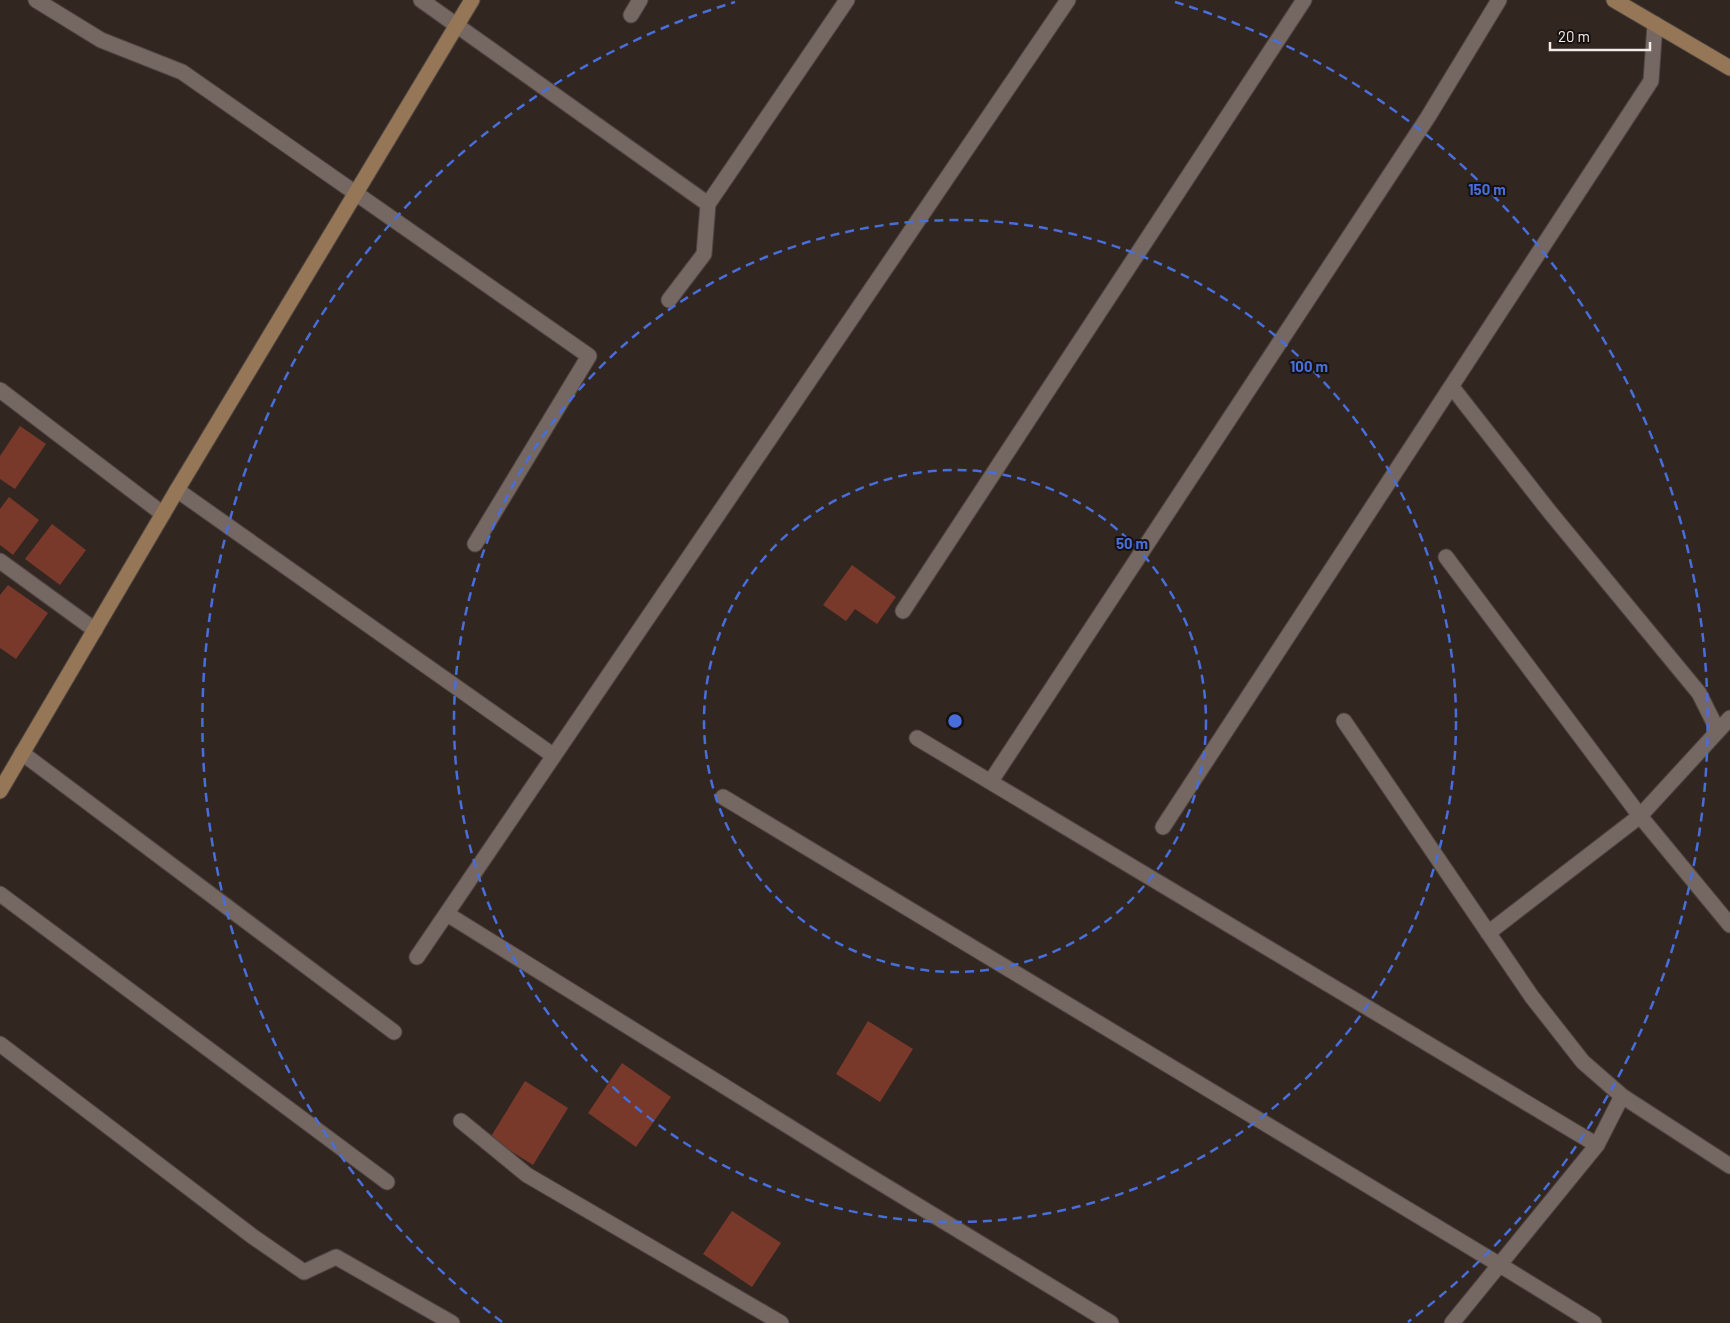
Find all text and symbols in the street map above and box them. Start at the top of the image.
scale bar [1550,20,1650,52]
text: 20 m [1558,27,1590,45]
text: 150 m [1468,180,1506,198]
text: 100 m [1290,357,1328,375]
text: 50 m [1116,534,1148,552]
centre of rings [946,712,964,730]

